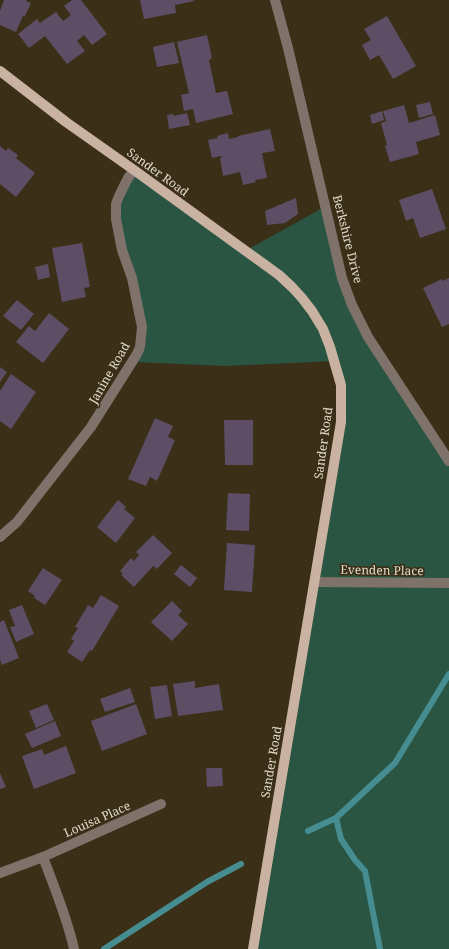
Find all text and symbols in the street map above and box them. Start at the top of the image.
street label: Sander Road [124,144,193,201]
street label: Berkshire Drive [329,193,367,285]
street label: Janine Road [84,338,134,408]
street label: Sander Road [310,405,337,480]
street label: Evenden Place [340,561,424,579]
street label: Sander Road [256,724,286,799]
street label: Louisa Place [61,797,133,841]

